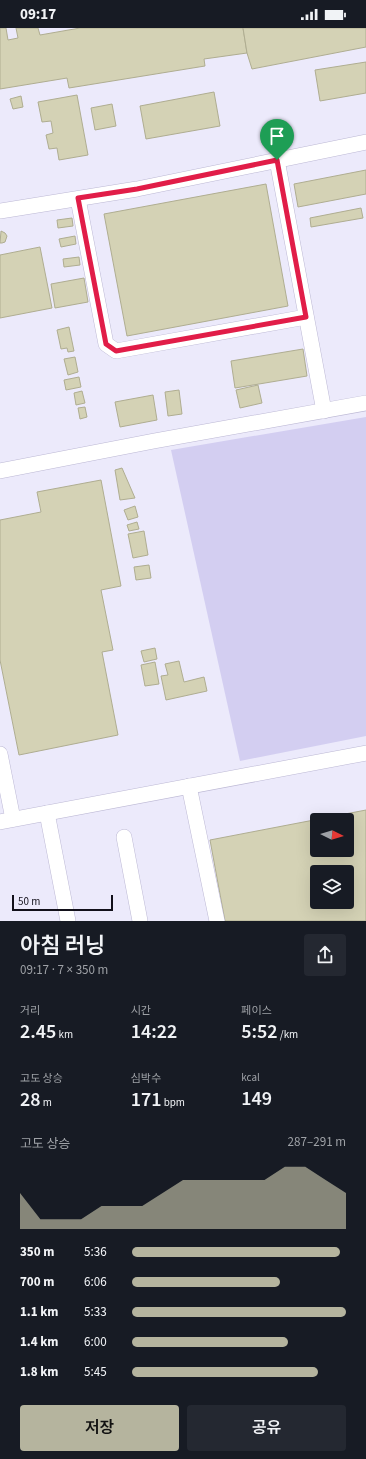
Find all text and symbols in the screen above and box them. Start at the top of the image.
text: 09:17 [20,4,56,25]
pin [260,119,294,160]
icon: arrive [266,125,288,147]
north arrow [310,813,354,857]
map controls [310,813,354,909]
button: layers [310,865,354,909]
scale bar [12,893,113,912]
text: 50 m [18,894,40,909]
text: 아침 러닝 [20,930,105,962]
button: share [304,934,346,976]
text: 09:17 · 7 × 350 m [20,961,108,979]
text: 거리 [20,1003,40,1018]
text: 시간 [131,1003,151,1018]
text: 페이스 [241,1003,272,1018]
text: 2.45 [20,1018,56,1046]
text: 14:22 [131,1018,177,1046]
text: 5:52 [241,1018,278,1046]
text: km [56,1027,73,1042]
text: /km [278,1027,298,1042]
text: kcal [241,1070,260,1085]
text: 고도 상승 [20,1071,63,1086]
text: 심박수 [131,1071,161,1086]
text: 149 [241,1085,272,1113]
text: 28 [20,1086,41,1114]
text: 171 [131,1086,161,1114]
text: m [41,1095,52,1110]
text: bpm [161,1095,185,1110]
text: 287–291 m [288,1133,346,1151]
text: 고도 상승 [20,1135,70,1153]
text: 350 m [20,1243,54,1261]
text: 5:36 [84,1243,107,1261]
text: 700 m [20,1273,54,1291]
text: 6:06 [84,1273,107,1291]
text: 1.1 km [20,1303,59,1321]
text: 5:33 [84,1303,107,1321]
text: 1.4 km [20,1333,59,1351]
text: 6:00 [84,1333,107,1351]
text: 1.8 km [20,1363,59,1381]
text: 5:45 [84,1363,107,1381]
button: 저장 [20,1405,179,1451]
button: 공유 [187,1405,346,1451]

